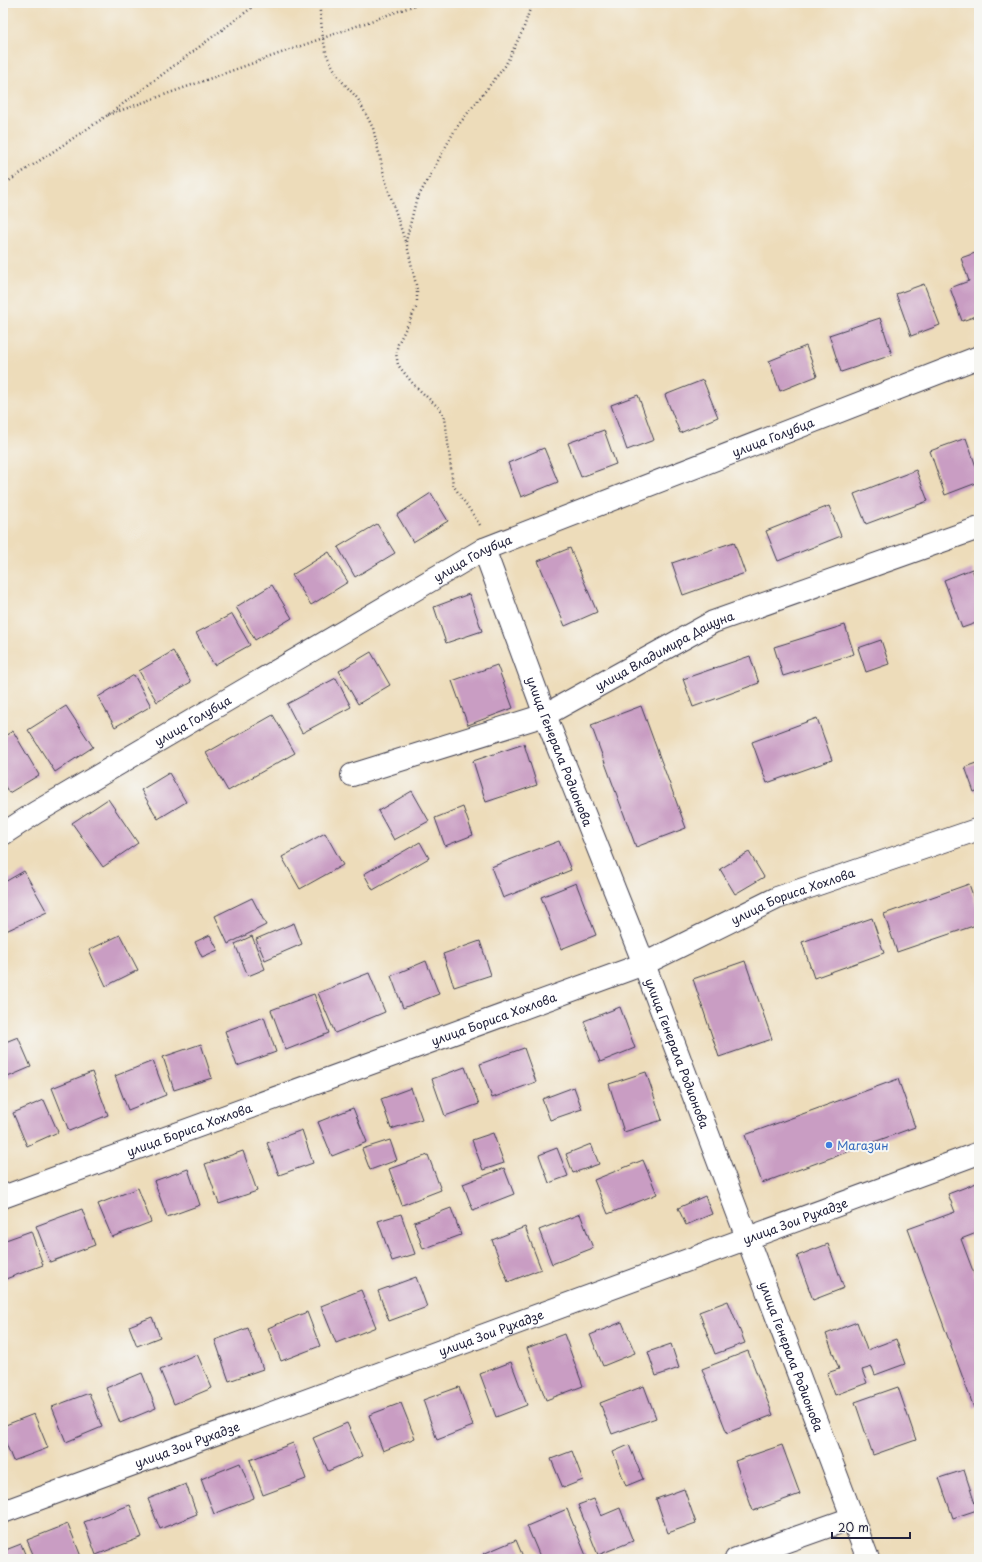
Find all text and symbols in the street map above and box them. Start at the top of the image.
street label: улица Голубца [729,413,817,461]
street label: улица Голубца [430,530,515,586]
street label: улица Владимира Дацуна [591,606,737,695]
street label: улица Генерала Родионова [523,674,597,829]
street label: улица Голубца [151,690,235,750]
street label: улица Бориса Хохлова [728,863,858,929]
street label: улица Генерала Родионова [641,975,714,1131]
street label: улица Бориса Хохлова [428,987,559,1050]
street label: улица Бориса Хохлова [124,1098,255,1160]
place label: Магазин [837,1136,888,1154]
marker: Магазин [824,1140,834,1150]
street label: улица Зои Рухадзе [740,1193,851,1248]
street label: улица Генерала Родионова [755,1278,828,1435]
street label: улица Зои Рухадзе [436,1305,546,1360]
street label: улица Зои Рухадзе [132,1417,242,1472]
scale bar [832,1514,910,1540]
text: 20 m [838,1518,869,1536]

